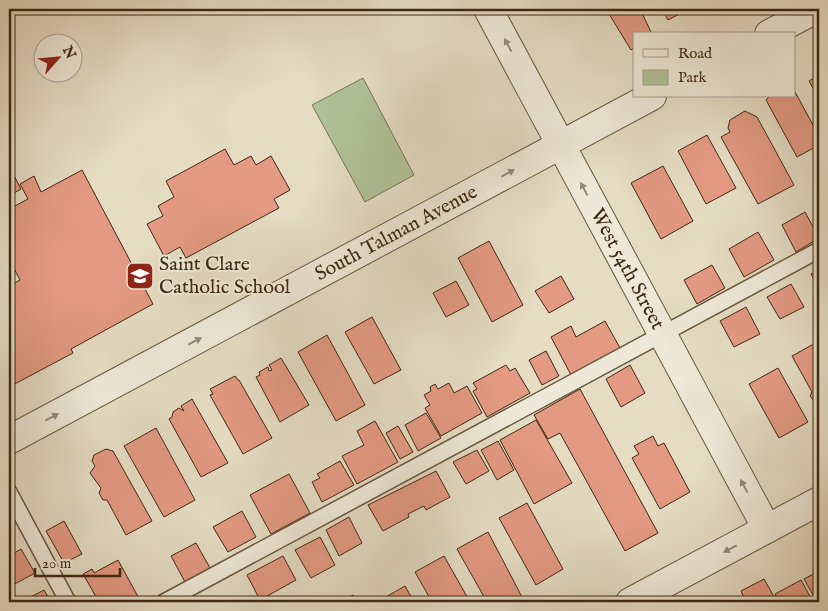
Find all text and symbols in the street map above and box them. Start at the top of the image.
north arrow [32,32,82,82]
legend [633,32,796,98]
one-way arrow [503,39,512,52]
text: N [57,42,79,62]
text: Road [678,44,713,63]
text: Park [678,68,708,87]
one-way arrow [501,169,515,178]
street label: South Talman Avenue [310,179,482,287]
one-way arrow [580,181,588,196]
street label: West 54th Street [585,204,670,334]
place label: Saint Clare Catholic School [159,252,291,300]
school or university icon: Saint Clare Catholic School [125,261,155,291]
one-way arrow [188,337,202,345]
one-way arrow [44,413,59,421]
one-way arrow [740,479,748,493]
one-way arrow [723,545,737,553]
scale bar [35,546,120,578]
text: 20 m [42,554,72,573]

